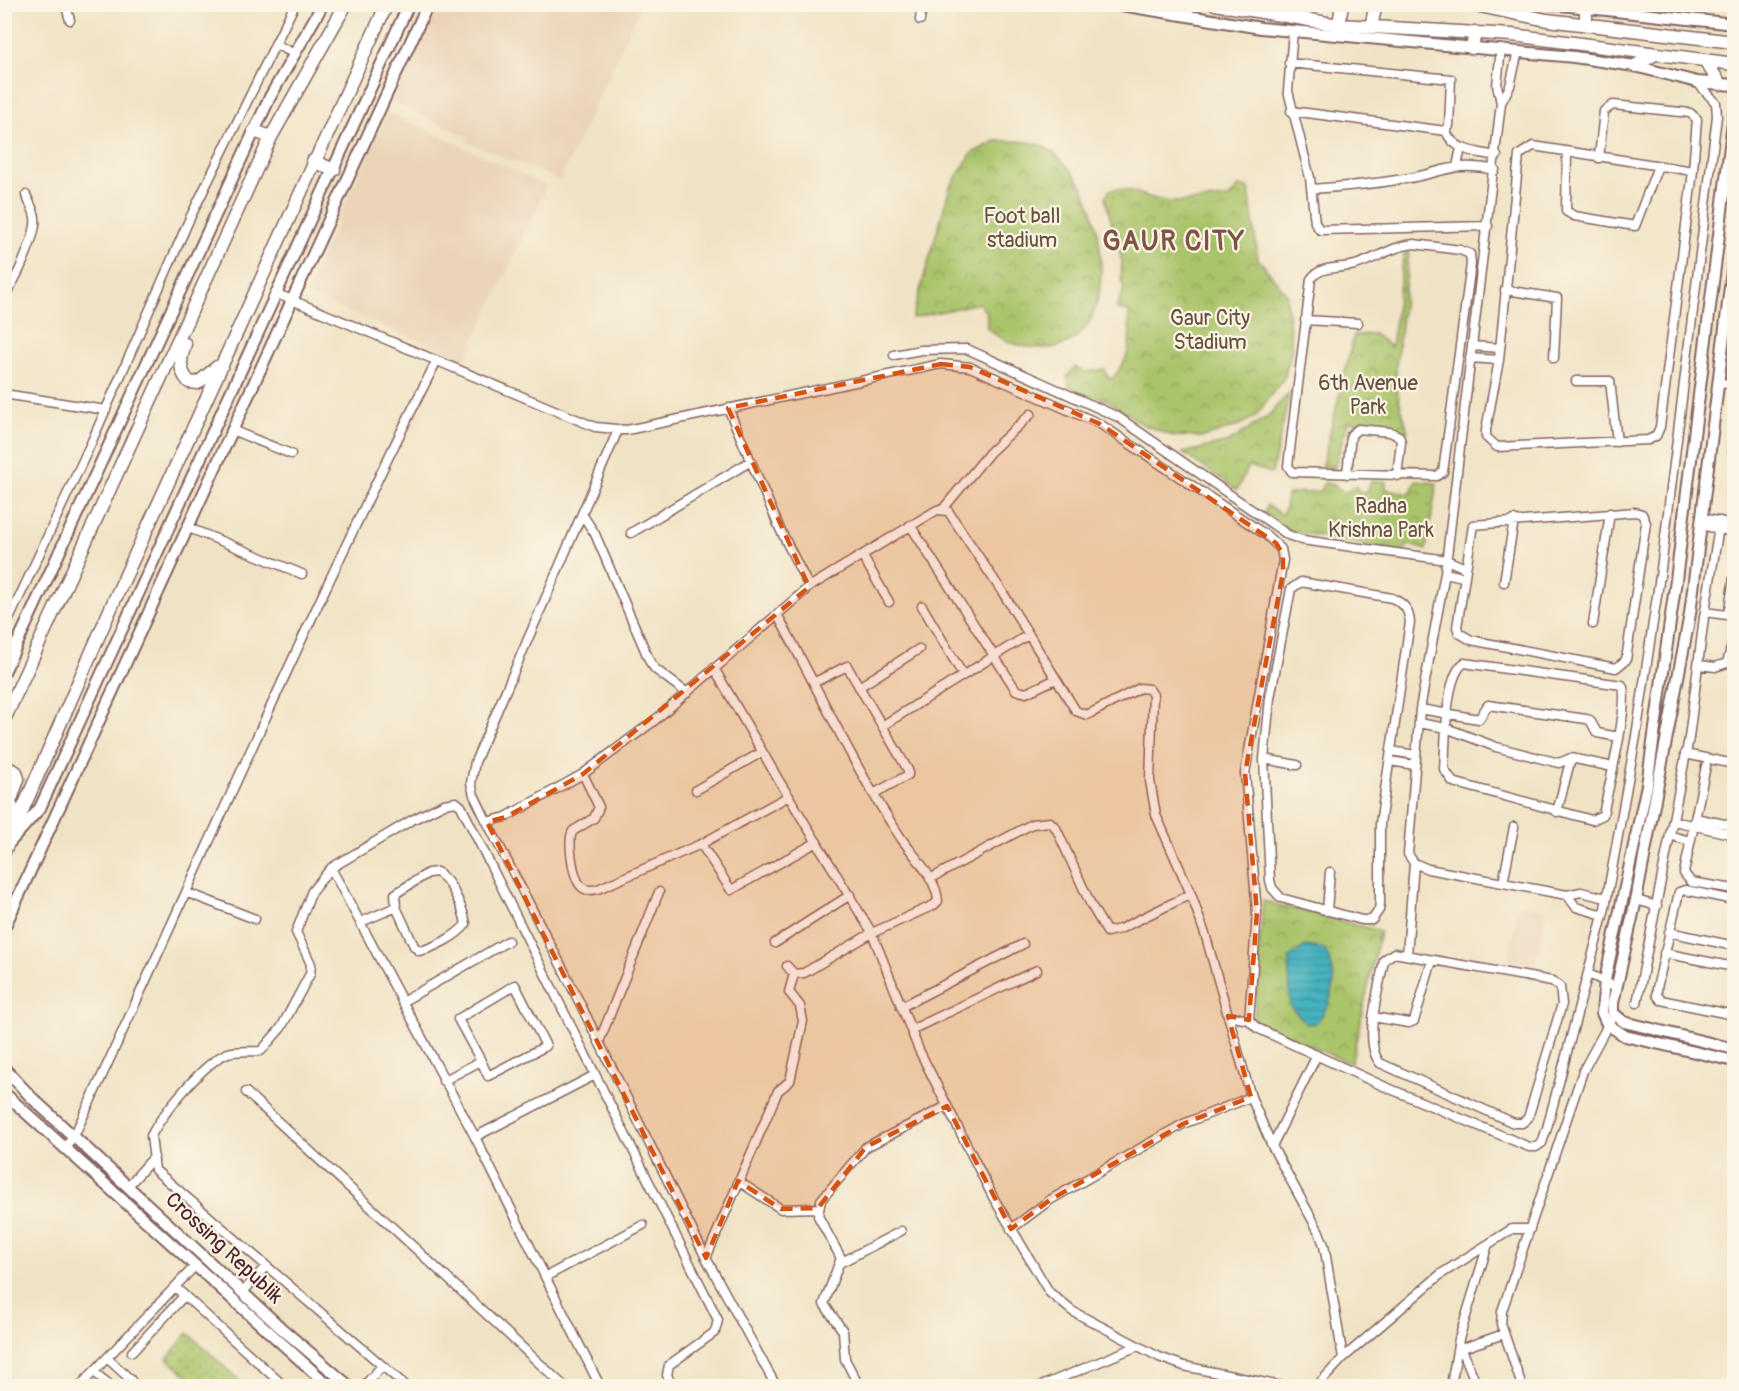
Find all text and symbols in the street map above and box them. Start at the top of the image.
park label: Foot ball stadium [983,203,1061,254]
district label: GAUR CITY [1102,225,1246,258]
park label: Gaur City Stadium [1170,305,1250,356]
park label: 6th Avenue Park [1318,370,1418,421]
park label: Radha Krishna Park [1328,493,1434,544]
street label: Crossing Republik [159,1186,289,1310]

